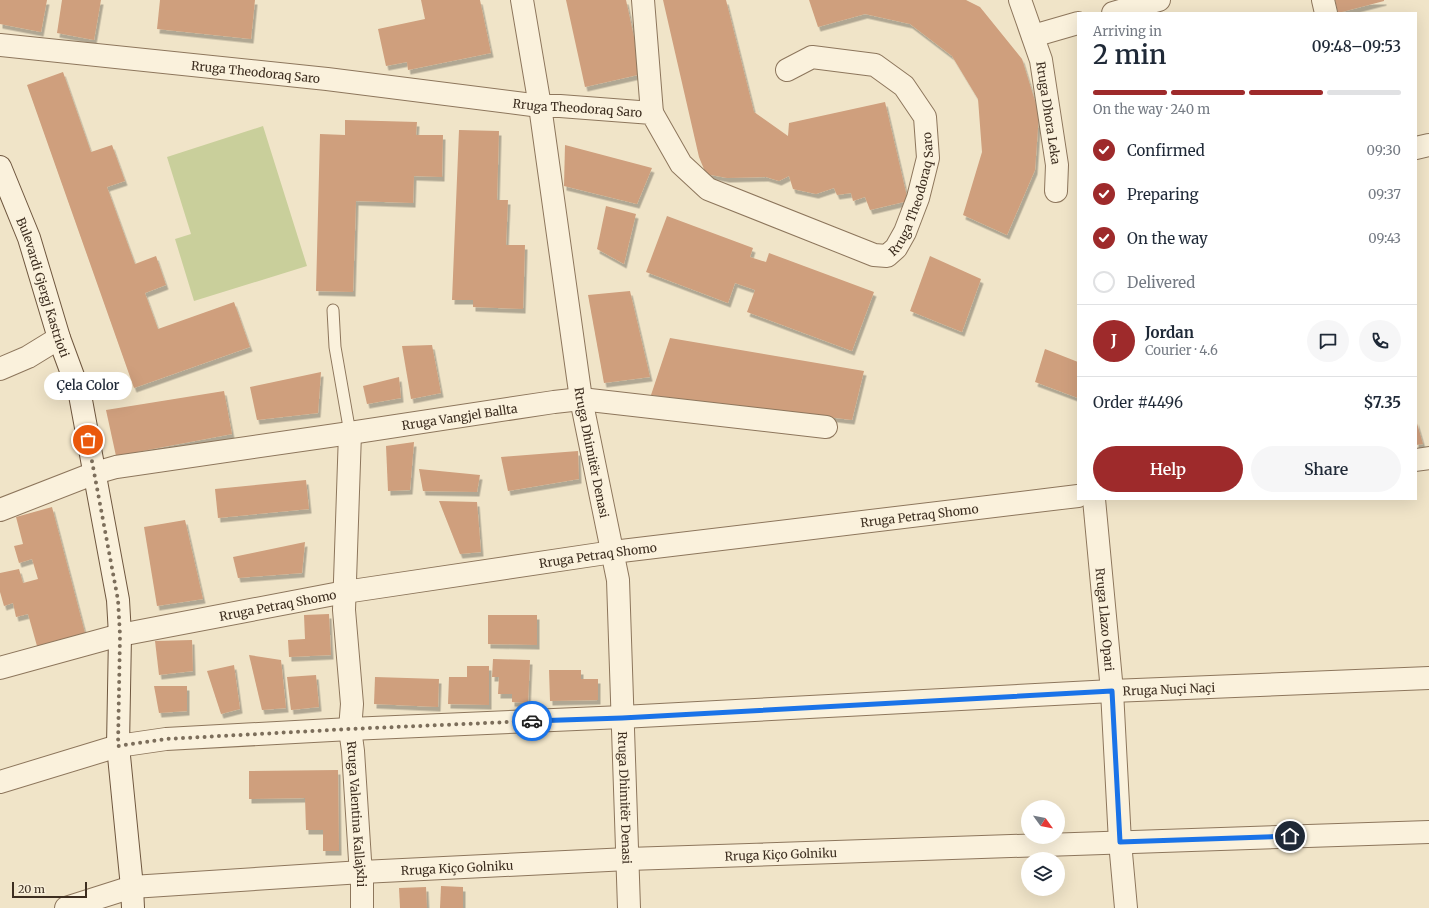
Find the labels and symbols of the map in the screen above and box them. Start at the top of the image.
street label: Rruga Theodoraq Saro [190,57,321,86]
street label: Rruga Dhora Leka [1034,60,1064,166]
street label: Rruga Theodoraq Saro [512,95,643,120]
street label: Rruga Theodoraq Saro [885,132,935,259]
street label: Bulevardi Gjergj Kastrioti [14,215,73,359]
callout: Çela Color [44,372,132,400]
street label: Rruga Dhimitër Denasi [572,386,613,519]
street label: Rruga Vangjel Ballta [401,400,519,433]
pin [71,423,105,457]
street label: Rruga Petraq Shomo [859,501,979,530]
street label: Rruga Petraq Shomo [538,539,658,570]
street label: Rruga Llazo Opari [1093,567,1118,672]
street label: Rruga Petraq Shomo [218,586,337,623]
street label: Rruga Nuçi Naçi [1122,679,1216,698]
courier [512,701,552,741]
street label: Rruga Dhimitër Denasi [616,731,635,864]
street label: Rruga Valentina Kallajxhi [344,740,370,887]
north arrow [1021,800,1065,844]
pin [1273,819,1307,853]
street label: Rruga Kiço Golniku [724,844,838,863]
street label: Rruga Kiço Golniku [401,857,514,878]
scale bar [12,880,87,899]

